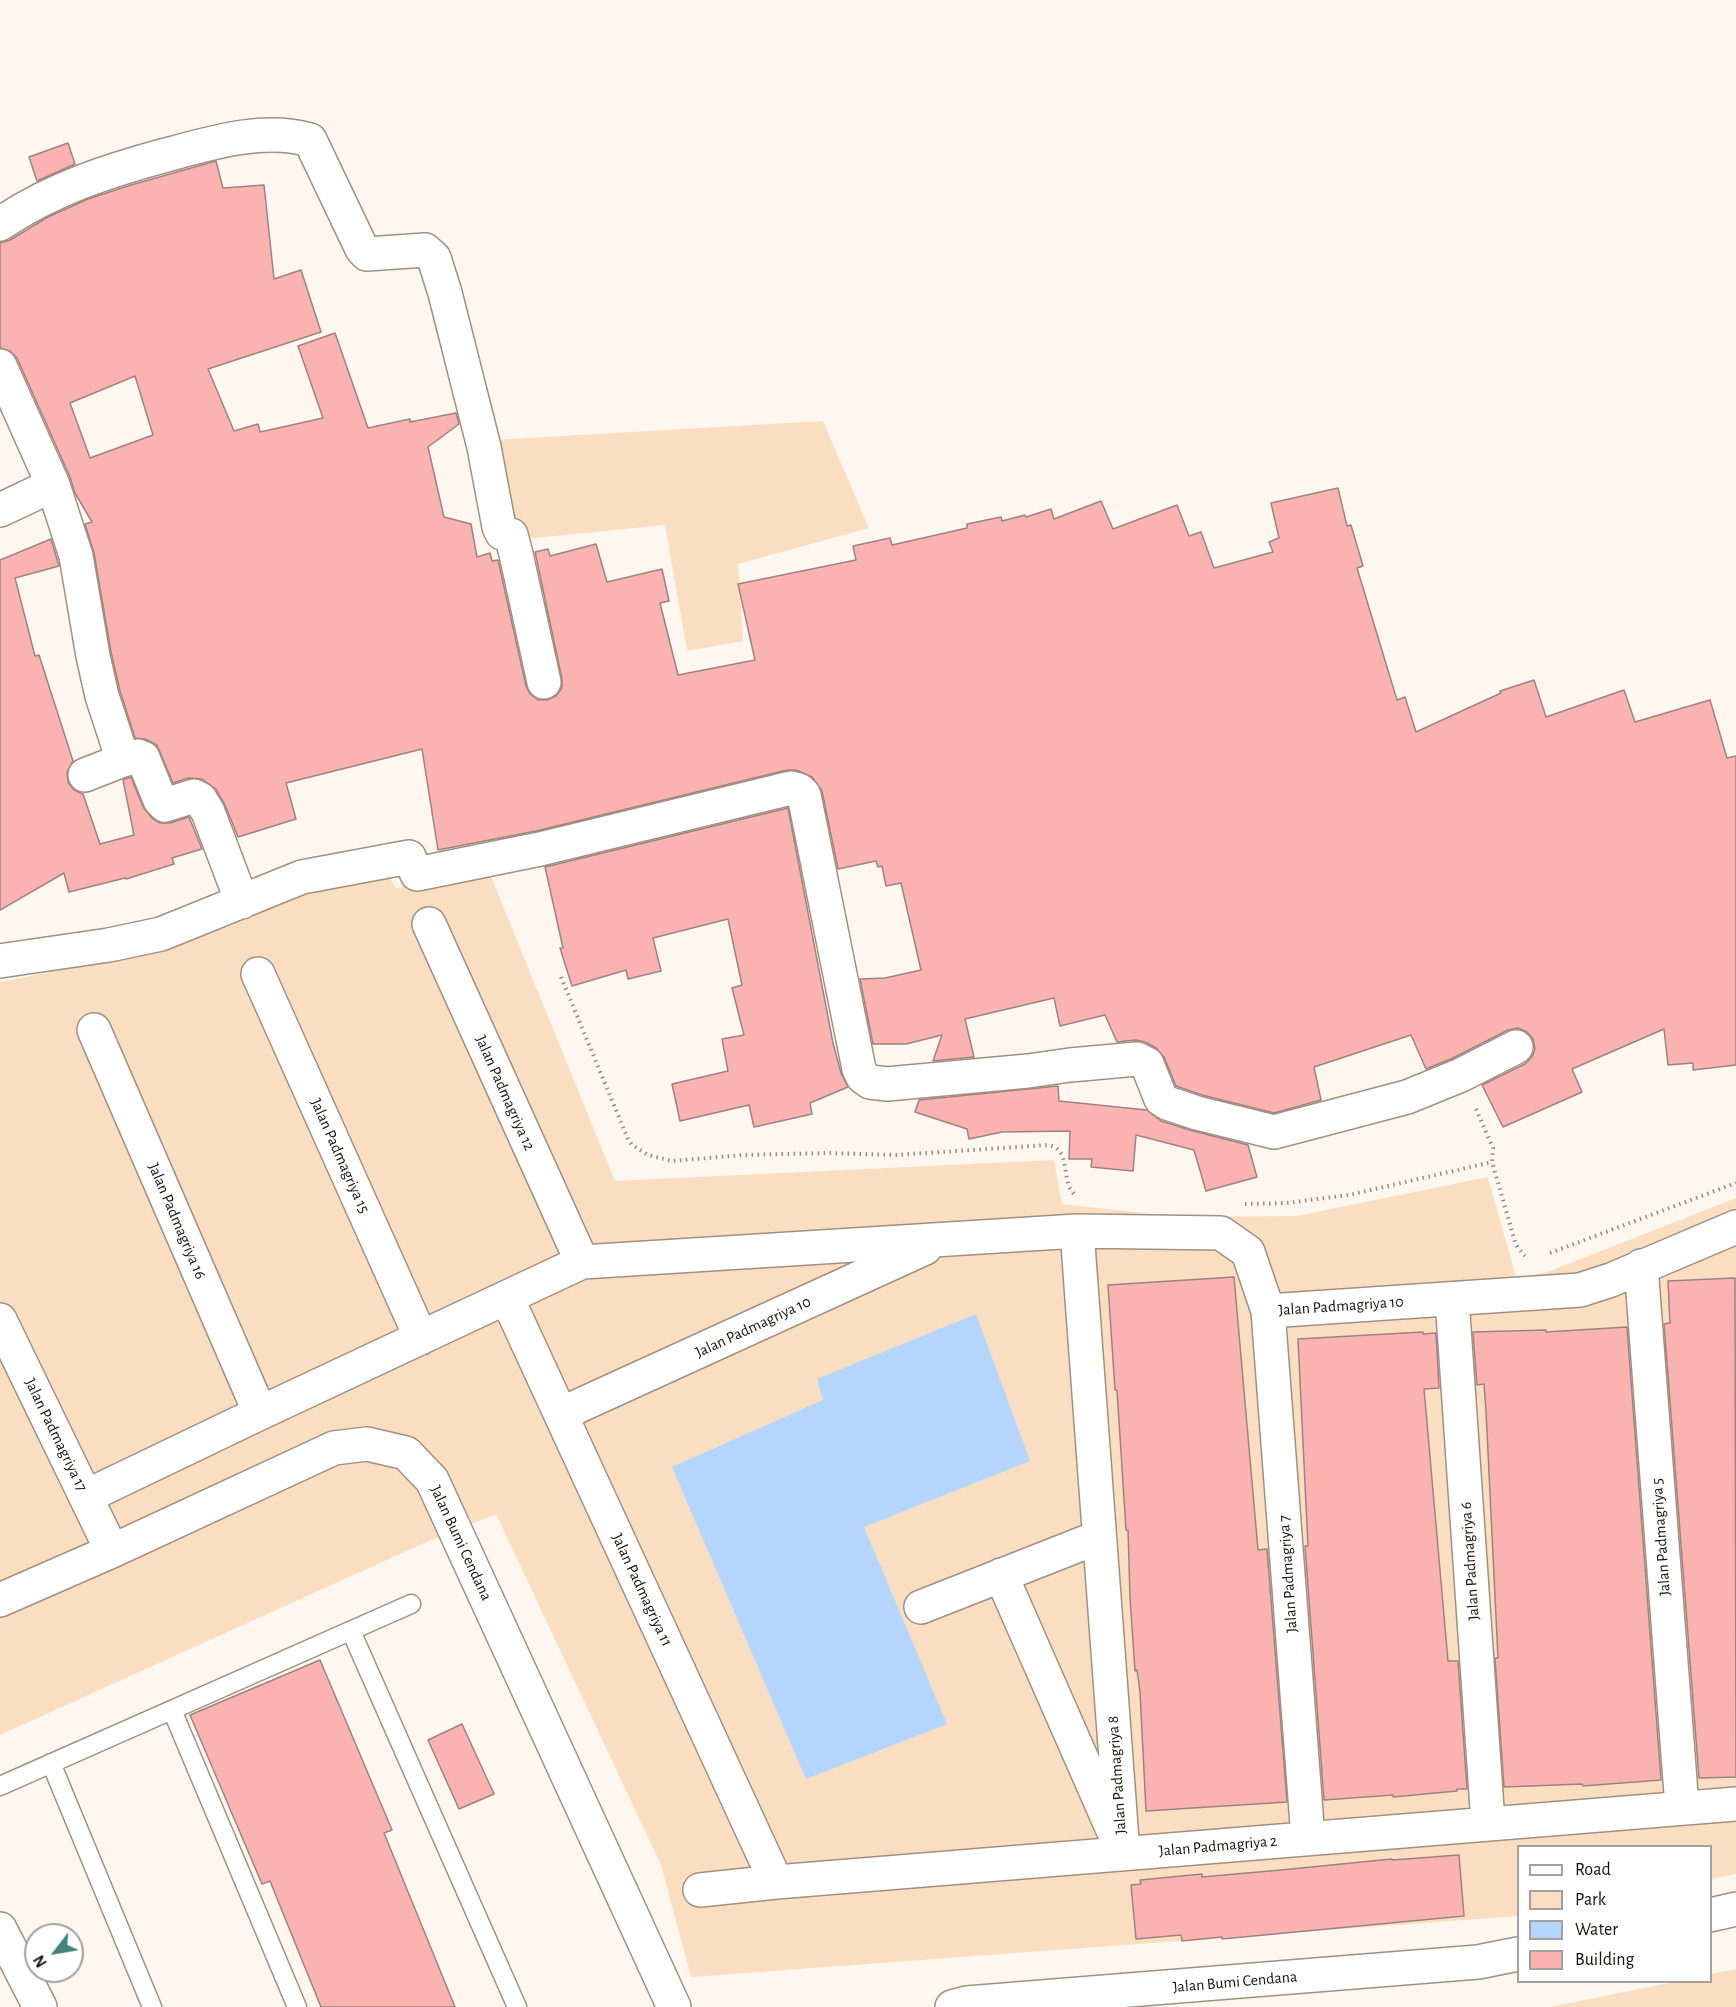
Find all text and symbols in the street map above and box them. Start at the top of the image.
street label: Jalan Padmagriya 12 [471,1032,539,1154]
street label: Jalan Padmagriya 15 [306,1096,374,1216]
street label: Jalan Padmagriya 16 [144,1160,210,1282]
street label: Jalan Padmagriya 10 [692,1292,814,1362]
street label: Jalan Padmagriya 10 [1278,1292,1404,1320]
street label: Jalan Padmagriya 17 [20,1375,92,1495]
street label: Jalan Padmagriya 5 [1647,1477,1675,1597]
street label: Jalan Bumi Cendana [426,1482,496,1604]
street label: Jalan Padmagriya 6 [1456,1501,1484,1621]
street label: Jalan Padmagriya 7 [1274,1514,1302,1634]
street label: Jalan Padmagriya 11 [607,1531,677,1649]
street label: Jalan Padmagriya 8 [1103,1715,1131,1835]
street label: Jalan Padmagriya 2 [1158,1831,1278,1861]
legend [1517,1845,1712,1983]
text: Road [1575,1861,1611,1879]
text: Park [1575,1891,1606,1909]
text: Water [1575,1921,1618,1939]
north arrow [24,1923,84,1983]
text: Building [1575,1951,1634,1969]
text: N [31,1952,50,1970]
street label: Jalan Bumi Cendana [1172,1967,1298,1997]

